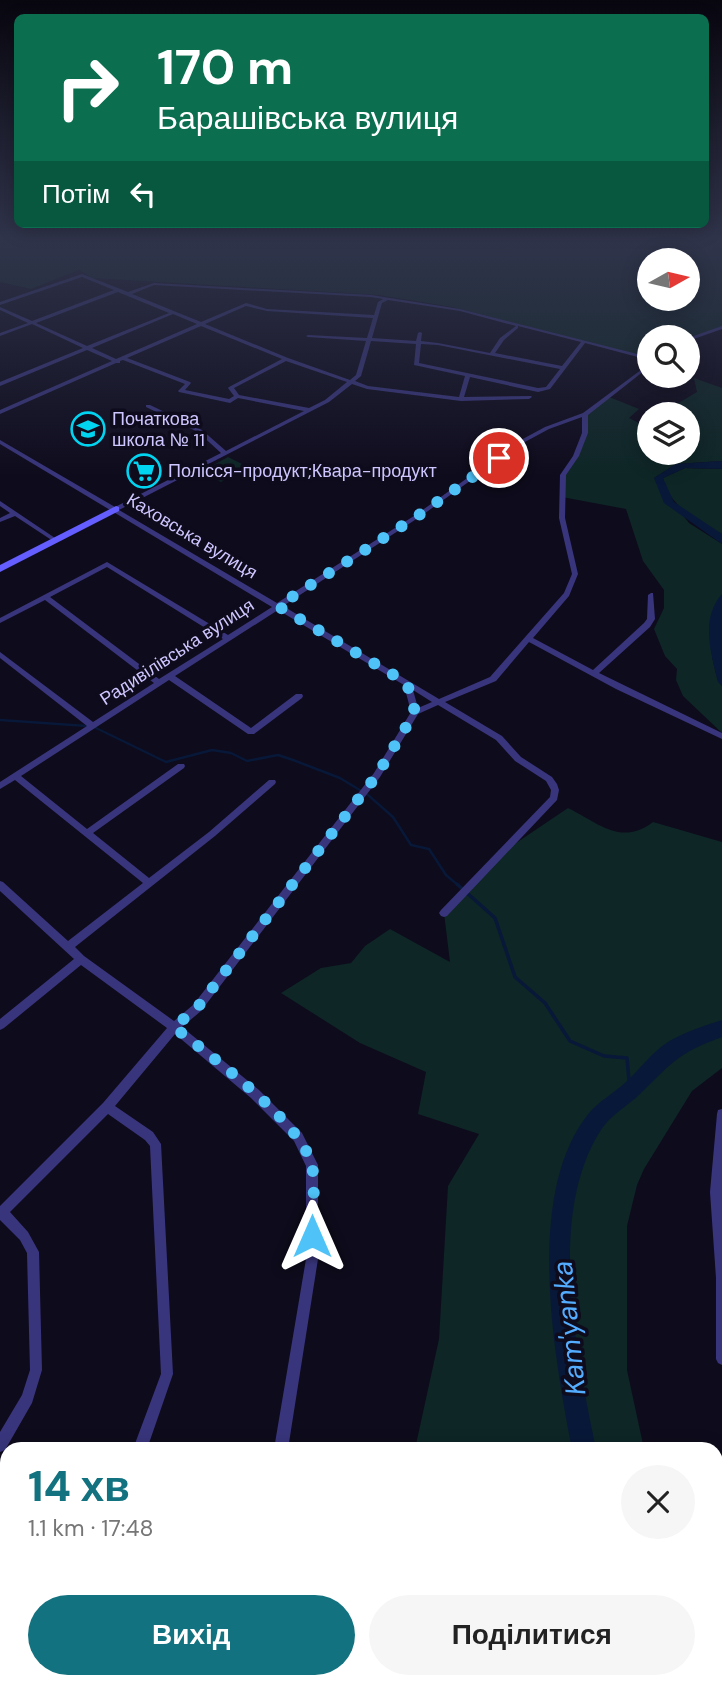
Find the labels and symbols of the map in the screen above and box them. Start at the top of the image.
north arrow [637,248,700,312]
place label: Початкова школа № 11 [112,407,205,452]
school or university icon: Початкова школа № 11 [69,410,107,448]
pin [469,428,529,488]
supermarket icon: Полісся-продукт;Квара-продукт [125,452,163,490]
place label: Полісся-продукт;Квара-продукт [168,459,437,483]
street label: Каховська вулиця [122,487,262,585]
street label: Радивілівська вулиця [95,593,259,711]
position arrow [275,1199,349,1273]
water label: Kam'yanka [544,1259,594,1397]

